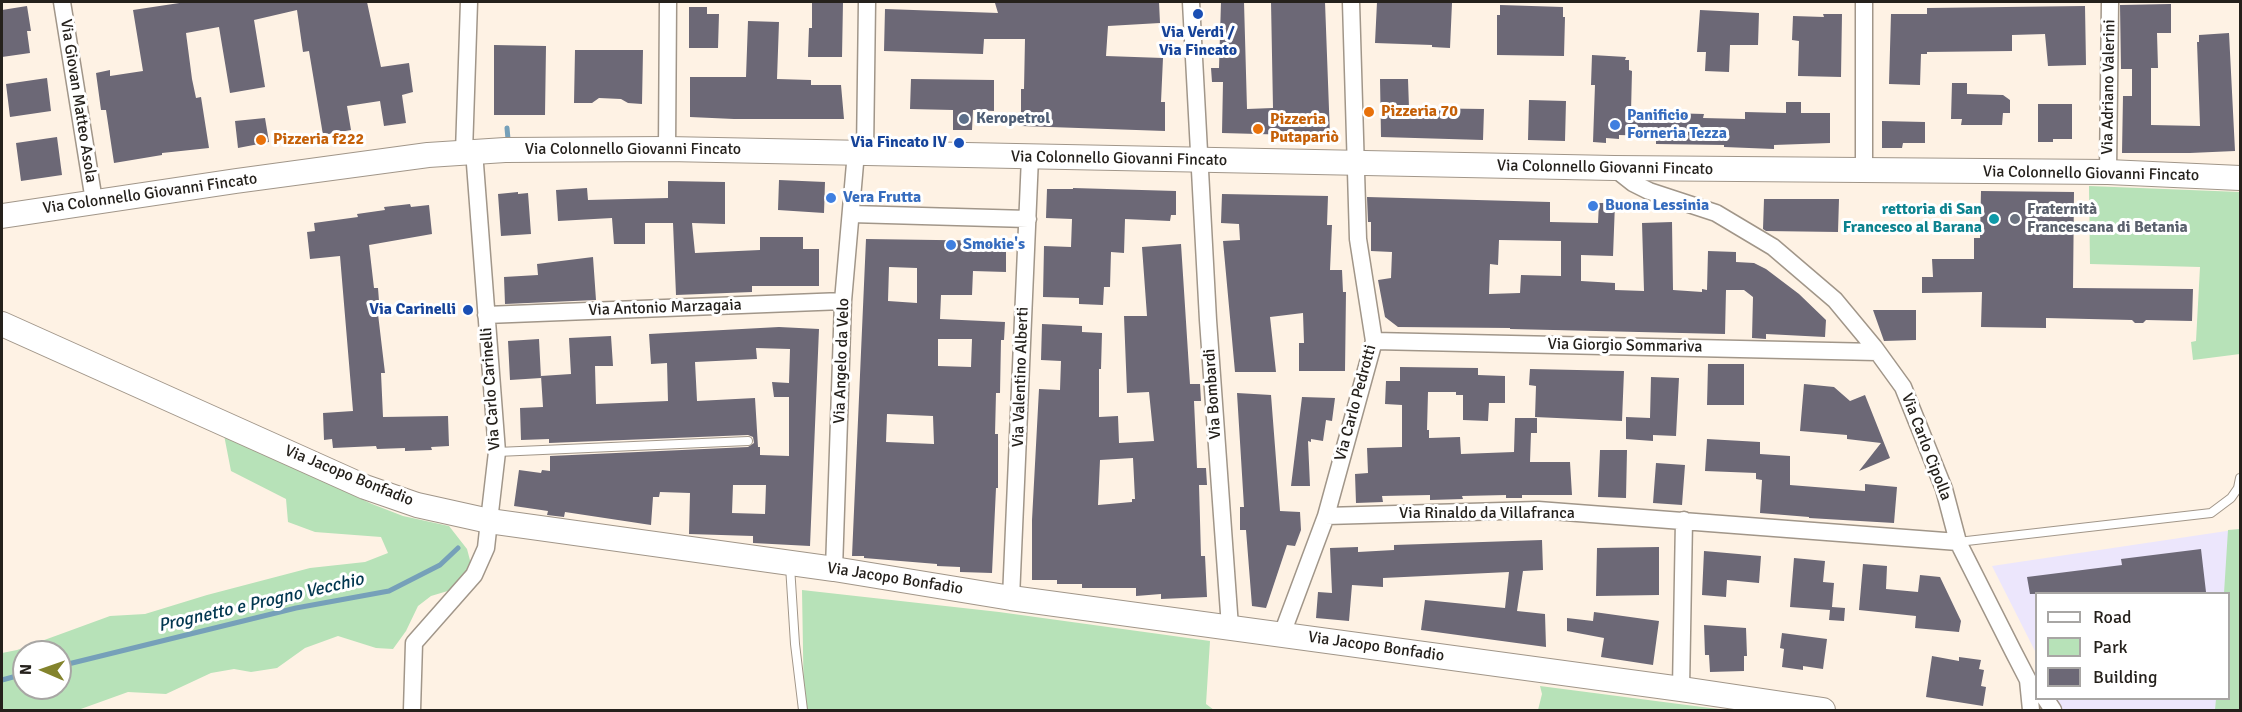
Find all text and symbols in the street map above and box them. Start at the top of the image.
marker: Via Verdi / Via Fincato [1191,7,1205,21]
street label: Via Giovan Matteo Asola [56,18,100,184]
street label: Via Adriano Valerini [2098,19,2120,155]
place label: Via Verdi / Via Fincato [1159,23,1237,61]
place label: Pizzeria 70 [1381,102,1458,122]
marker: Pizzeria 70 [1362,105,1376,119]
place label: Panificio Forneria Tezza [1627,106,1727,144]
place label: Keropetrol [976,109,1050,129]
place label: Pizzeria Putapariò [1270,110,1339,148]
marker: Keropetrol [957,112,971,126]
marker: Panificio Forneria Tezza [1608,118,1622,132]
marker: Pizzeria Putapariò [1251,122,1265,136]
place label: Pizzeria f222 [273,130,364,150]
marker: Pizzeria f222 [254,133,268,147]
place label: Via Fincato IV [851,133,947,153]
marker: Via Fincato IV [952,136,966,150]
street label: Via Colonnello Giovanni Fincato [525,140,741,160]
street label: Via Colonnello Giovanni Fincato [1011,148,1227,170]
street label: Via Colonnello Giovanni Fincato [1497,157,1713,179]
street label: Via Colonnello Giovanni Fincato [1983,163,2199,185]
street label: Via Colonnello Giovanni Fincato [42,169,258,219]
place label: Vera Frutta [843,188,921,208]
marker: Vera Frutta [824,191,838,205]
place label: Buona Lessinia [1605,196,1709,216]
marker: Buona Lessinia [1586,199,1600,213]
place label: rettoria di San Francesco al Barana [1843,200,1982,238]
place label: Fraternità Francescana di Betania [2027,200,2188,238]
marker: rettoria di San Francesco al Barana [1987,212,2001,226]
marker: Fraternità Francescana di Betania [2008,212,2022,226]
place label: Smokie's [963,235,1025,255]
marker: Smokie's [944,238,958,252]
street label: Via Antonio Marzagaia [588,296,742,320]
street label: Via Angelo da Velo [830,298,854,424]
place label: Via Carinelli [369,300,456,320]
marker: Via Carinelli [461,303,475,317]
street label: Via Valentino Alberti [1009,306,1033,448]
street label: Via Carlo Carinelli [477,327,505,451]
street label: Via Giorgio Sommariva [1547,335,1703,357]
street label: Via Carlo Pedrotti [1331,343,1381,463]
street label: Via Bombardi [1200,348,1226,440]
street label: Via Carlo Cipolla [1897,391,1955,503]
street label: Via Jacopo Bonfadio [282,441,416,511]
street label: Via Rinaldo da Villafranca [1399,504,1575,524]
street label: Via Jacopo Bonfadio [826,559,964,599]
water label: Prognetto e Progno Vecchio [156,569,366,637]
legend [2035,592,2230,700]
text: Road [2093,606,2132,628]
street label: Via Jacopo Bonfadio [1307,628,1445,666]
text: Park [2093,636,2128,658]
north arrow [12,640,72,700]
text: N [16,664,36,675]
text: Building [2093,666,2157,688]

